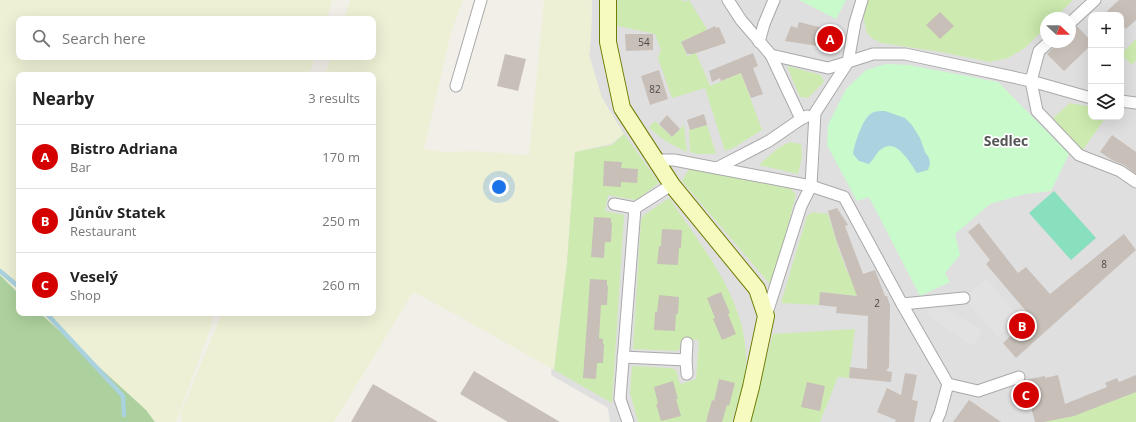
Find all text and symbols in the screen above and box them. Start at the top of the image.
north arrow [1040,12,1076,48]
map controls [1088,12,1124,120]
button: + [1088,12,1124,48]
search box [16,16,376,60]
pin: A [817,24,843,54]
icon: search [30,27,52,49]
text: Search here [62,28,146,48]
house number: 54 [638,35,650,49]
button: − [1088,48,1124,84]
house number: 82 [649,82,661,96]
button: layers [1088,84,1124,120]
text: Nearby [32,87,94,110]
text: 3 results [308,89,360,107]
district label: Sedlec [984,131,1028,150]
text: Bistro Adriana [70,138,178,158]
text: A [41,148,49,166]
text: 170 m [322,148,360,166]
text: Bar [70,158,91,176]
your location [489,177,509,197]
text: Jůnův Statek [70,202,165,222]
text: B [41,212,49,230]
text: 250 m [322,212,360,230]
text: Restaurant [70,222,137,240]
house number: 8 [1101,257,1107,271]
text: Veselý [70,266,118,286]
text: C [41,276,49,294]
text: 260 m [322,276,360,294]
text: Shop [70,286,101,304]
house number: 2 [874,296,880,310]
pin: B [1009,311,1035,341]
pin: C [1013,380,1039,410]

